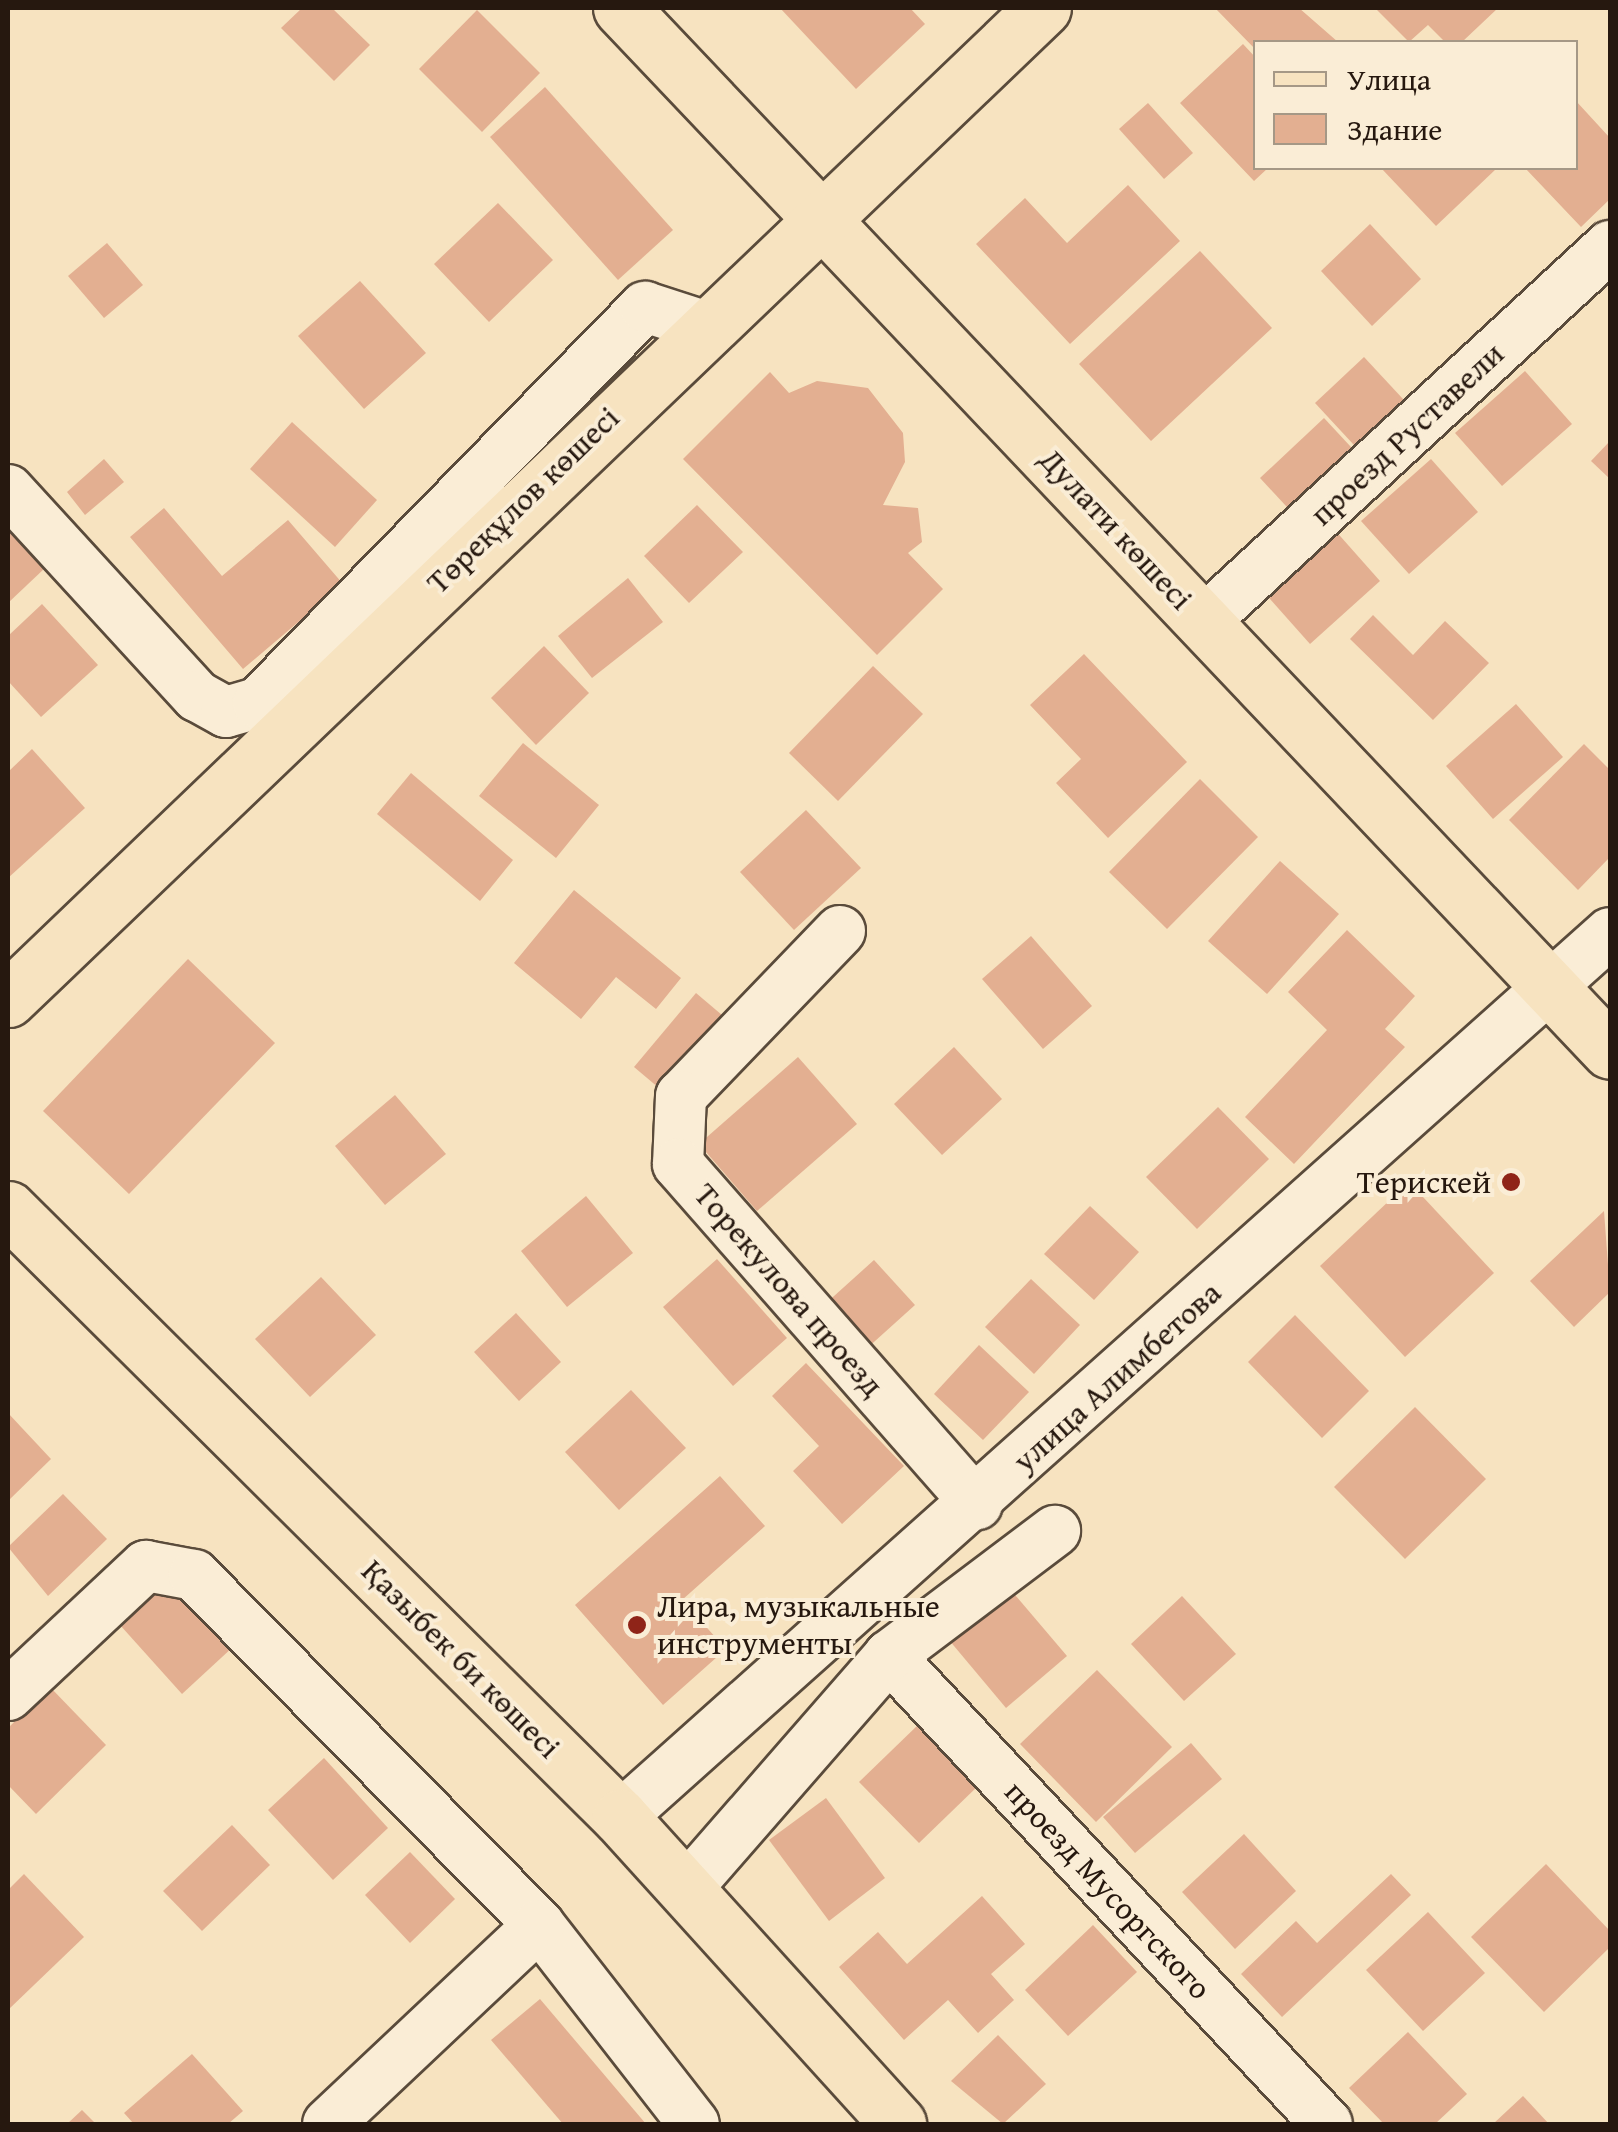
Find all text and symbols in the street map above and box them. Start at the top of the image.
legend [1253,40,1578,170]
text: Улица [1347,57,1431,101]
text: Здание [1347,107,1442,151]
street label: проезд Руставели [1302,334,1512,534]
street label: Төреқұлов көшесі [419,398,627,602]
street label: Дулати көшесі [1032,440,1200,618]
place label: Терискей [1357,1163,1491,1201]
marker: Терискей [1500,1171,1522,1193]
street label: Торекулова проезд [686,1176,892,1404]
street label: улица Алимбетова [1005,1274,1229,1480]
street label: Қазыбек би көшесі [354,1552,568,1766]
place label: Лира, музыкальные инструменты [657,1588,940,1663]
marker: Лира, музыкальные инструменты [626,1614,648,1636]
street label: проезд Мусоргского [997,1773,1219,2007]

